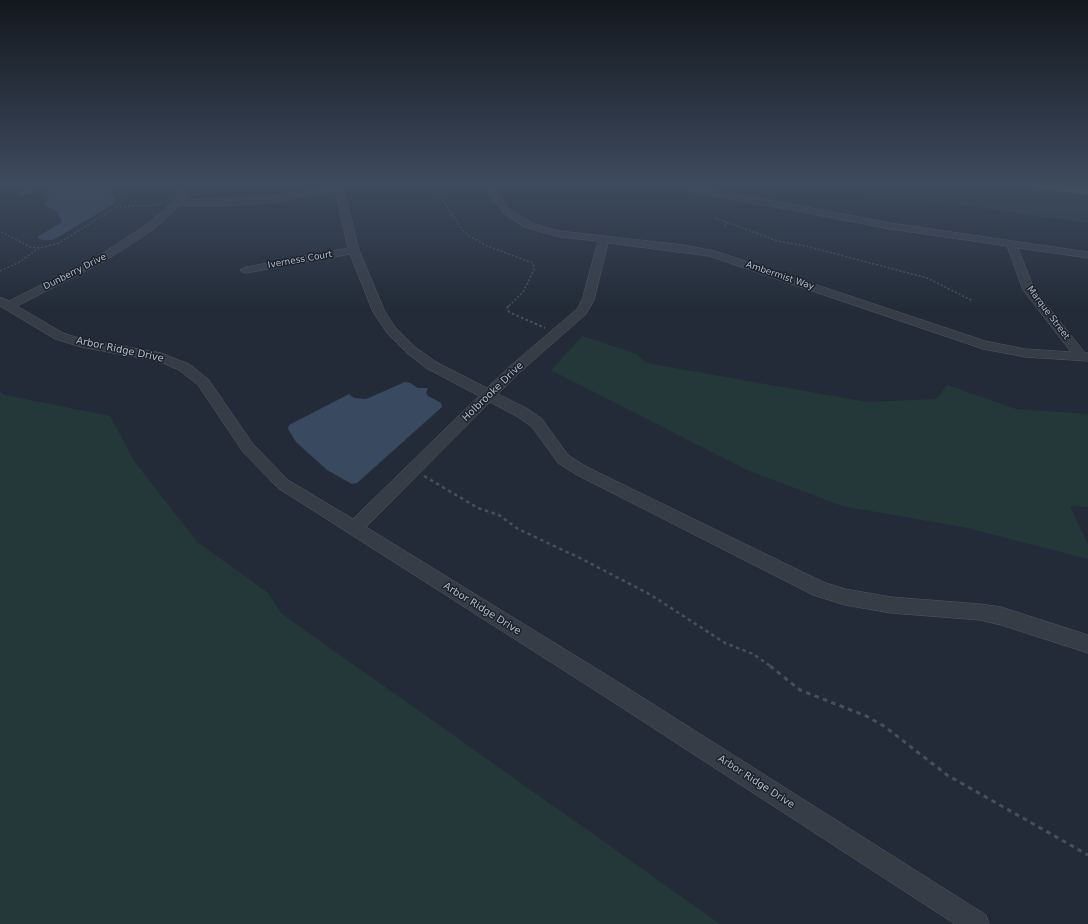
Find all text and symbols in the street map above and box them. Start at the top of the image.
street label: Iverness Court [267,249,333,271]
street label: Dunberry Drive [42,252,108,292]
street label: Ambermist Way [745,259,815,293]
street label: Marque Street [1024,284,1072,342]
street label: Arbor Ridge Drive [75,335,165,365]
street label: Holbrooke Drive [460,360,526,424]
street label: Arbor Ridge Drive [441,580,523,638]
street label: Arbor Ridge Drive [715,753,797,811]

